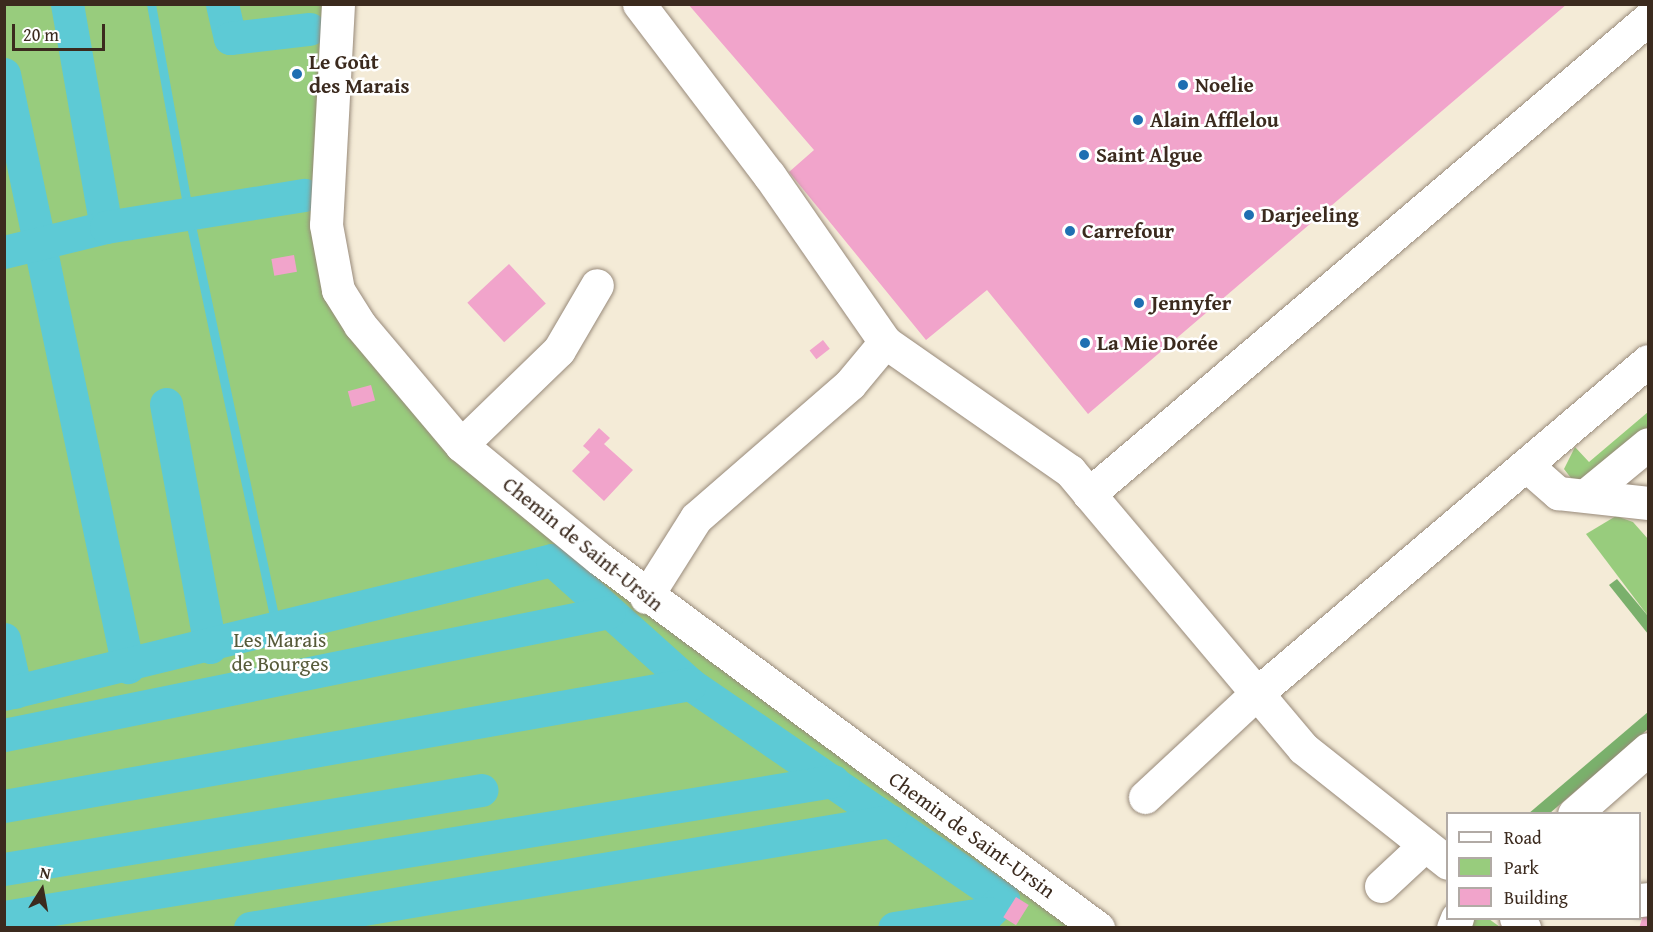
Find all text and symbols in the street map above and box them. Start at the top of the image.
scale bar [15,12,108,50]
text: 20 m [23,21,59,48]
place label: Le Goût des Marais [309,49,410,99]
marker: Le Goût des Marais [290,67,304,81]
place label: Noelie [1195,72,1254,98]
marker: Noelie [1176,78,1190,92]
place label: Alain Afflelou [1150,107,1279,133]
marker: Alain Afflelou [1131,113,1145,127]
place label: Saint Algue [1096,142,1203,168]
marker: Saint Algue [1077,148,1091,162]
place label: Darjeeling [1261,202,1358,228]
marker: Darjeeling [1242,208,1256,222]
place label: Carrefour [1082,218,1174,244]
marker: Carrefour [1063,224,1077,238]
place label: Jennyfer [1151,290,1231,316]
marker: Jennyfer [1132,296,1146,310]
place label: La Mie Dorée [1097,330,1218,356]
marker: La Mie Dorée [1078,336,1092,350]
street label: Chemin de Saint-Ursin [498,472,668,616]
park label: Les Marais de Bourges [232,627,328,677]
street label: Chemin de Saint-Ursin [884,766,1060,904]
legend [1446,812,1641,920]
text: Road [1504,824,1542,851]
text: Park [1504,854,1539,881]
north arrow [12,860,72,920]
text: N [38,860,53,885]
text: Building [1504,884,1568,911]

